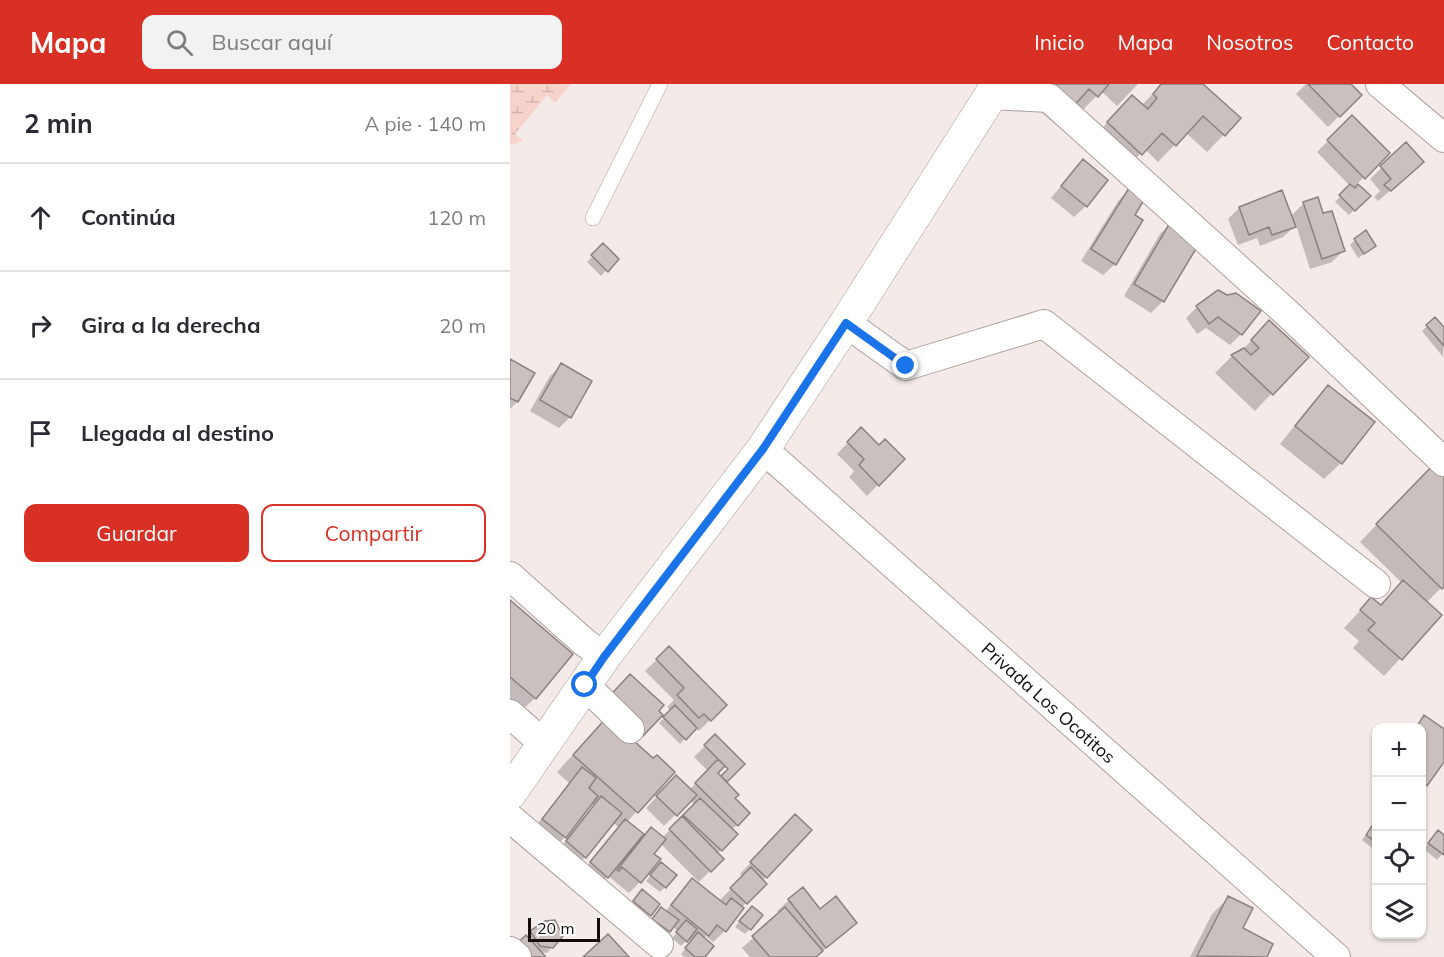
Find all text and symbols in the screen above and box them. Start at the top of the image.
search box [142,15,562,69]
text: Mapa [30,25,106,60]
icon: search [163,26,196,59]
text: Buscar aquí [211,28,332,56]
text: Inicio [1034,29,1084,55]
text: Mapa [1117,29,1173,55]
text: Nosotros [1206,29,1293,55]
text: Contacto [1326,29,1414,55]
text: 2 min [24,107,93,140]
text: A pie · 140 m [365,111,486,136]
icon: ahead [24,201,57,234]
text: Continúa [81,203,176,231]
text: 120 m [427,205,486,230]
icon: right [24,309,57,342]
text: Gira a la derecha [81,311,261,339]
text: 20 m [439,313,486,338]
route end [892,352,918,378]
icon: arrive [24,417,57,450]
text: Llegada al destino [81,419,274,447]
button: Guardar [24,504,249,562]
button: Compartir [261,504,486,562]
street label: Privada Los Ocotitos [977,637,1121,768]
route start [571,671,597,697]
map controls [1372,723,1426,939]
button: + [1372,723,1426,777]
button: − [1372,777,1426,831]
button: locate [1372,831,1426,885]
button: layers [1372,885,1426,939]
scale bar [528,915,600,942]
text: 20 m [537,918,574,938]

